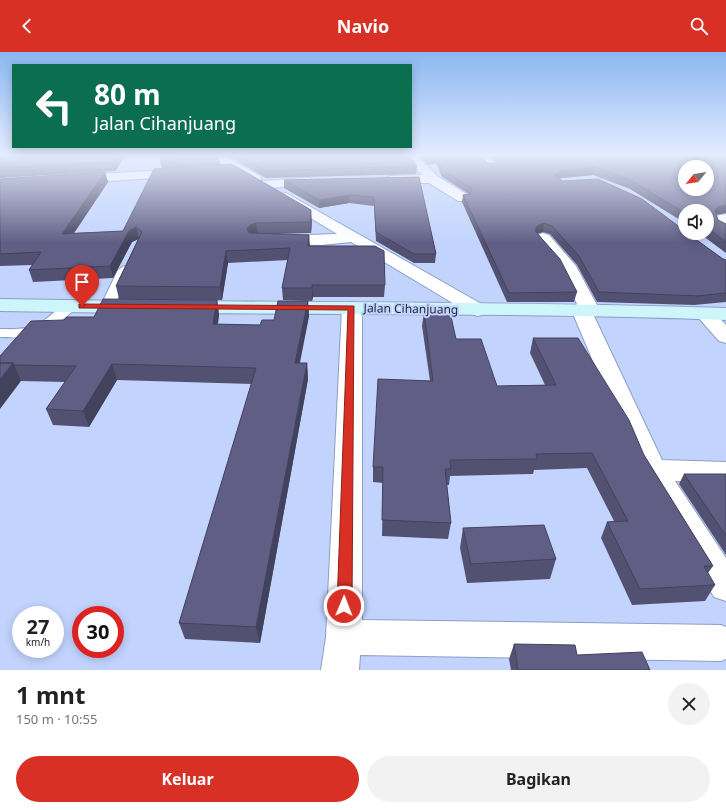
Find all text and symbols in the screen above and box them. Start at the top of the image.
text: Navio [337,14,389,38]
icon: back [16,15,38,37]
icon: search [688,15,710,37]
text: 80 m [94,75,161,113]
icon: left [28,80,80,132]
text: Jalan Cihanjuang [94,111,236,135]
north arrow [678,160,714,196]
map controls [678,160,714,240]
button: sound [678,204,714,240]
pin [65,265,99,306]
icon: arrive [71,271,93,293]
street label: Jalan Cihanjuang [363,299,458,318]
position arrow [323,585,365,627]
speed limit sign: 30 [72,606,124,658]
text: 27 [27,613,49,640]
text: km/h [26,635,50,649]
text: 1 mnt [16,678,85,711]
button: close [668,683,710,725]
text: 150 m · 10:55 [16,710,97,728]
button: Keluar [16,756,359,802]
button: Bagikan [367,756,710,802]

